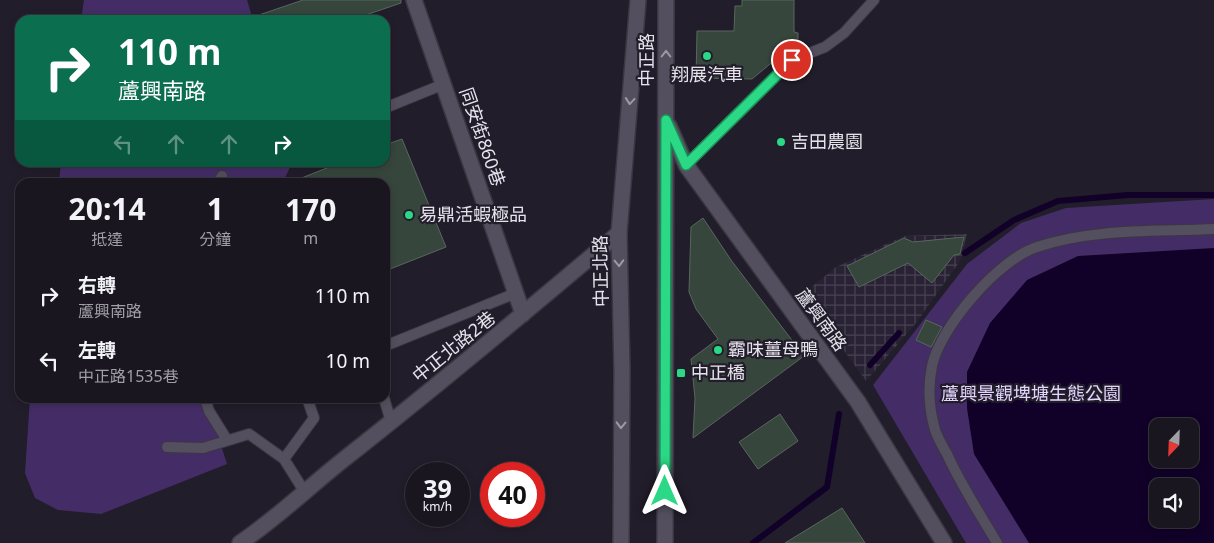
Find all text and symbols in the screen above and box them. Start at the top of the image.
text: 110 m [118,28,221,75]
street label: 中正路 [634,33,658,87]
icon: right [35,35,100,100]
pin [771,39,813,81]
icon: arrive [778,46,806,74]
one-way arrow [661,50,671,58]
marker: 翔展汽車 [701,50,713,62]
place label: 翔展汽車 [671,62,743,86]
text: 蘆興南路 [118,75,206,105]
street label: 同安街860巷 [455,84,511,189]
one-way arrow [624,97,635,105]
place label: 吉田農園 [791,129,863,153]
icon: left [109,130,137,158]
icon: ahead [162,130,190,158]
icon: ahead [215,130,243,158]
icon: right [268,130,296,158]
marker: 吉田農園 [775,136,787,148]
text: 20:14 [69,188,146,229]
text: 1 [207,188,224,229]
text: 170 [285,189,336,230]
place label: 易鼎活蝦極品 [419,202,527,226]
marker: 易鼎活蝦極品 [403,209,415,221]
text: m [303,227,318,249]
text: 抵達 [91,228,123,250]
text: 分鐘 [199,228,231,250]
street label: 中正北路 [587,235,613,307]
one-way arrow [614,259,625,267]
text: 右轉 [78,272,116,298]
icon: right [35,282,63,310]
text: 110 m [315,283,370,309]
street label: 蘆興南路 [791,283,853,356]
text: 蘆興南路 [78,300,142,322]
street label: 中正北路2巷 [407,305,500,387]
text: 左轉 [78,337,116,363]
place label: 霸味薑母鴨 [728,337,818,361]
marker: 霸味薑母鴨 [712,344,724,356]
icon: left [35,347,63,375]
text: 10 m [326,348,370,374]
place label: 中正橋 [691,360,745,384]
text: 中正路1535巷 [78,365,179,387]
marker: 中正橋 [675,367,687,379]
park label: 蘆興景觀埤塘生態公園 [941,381,1121,405]
north arrow [1149,418,1199,468]
map controls [1149,418,1199,528]
one-way arrow [616,422,627,430]
speed limit sign: 40 [480,462,545,527]
position arrow [638,464,690,516]
text: 39 [423,471,452,505]
button: sound [1149,478,1199,528]
text: km/h [423,498,452,515]

